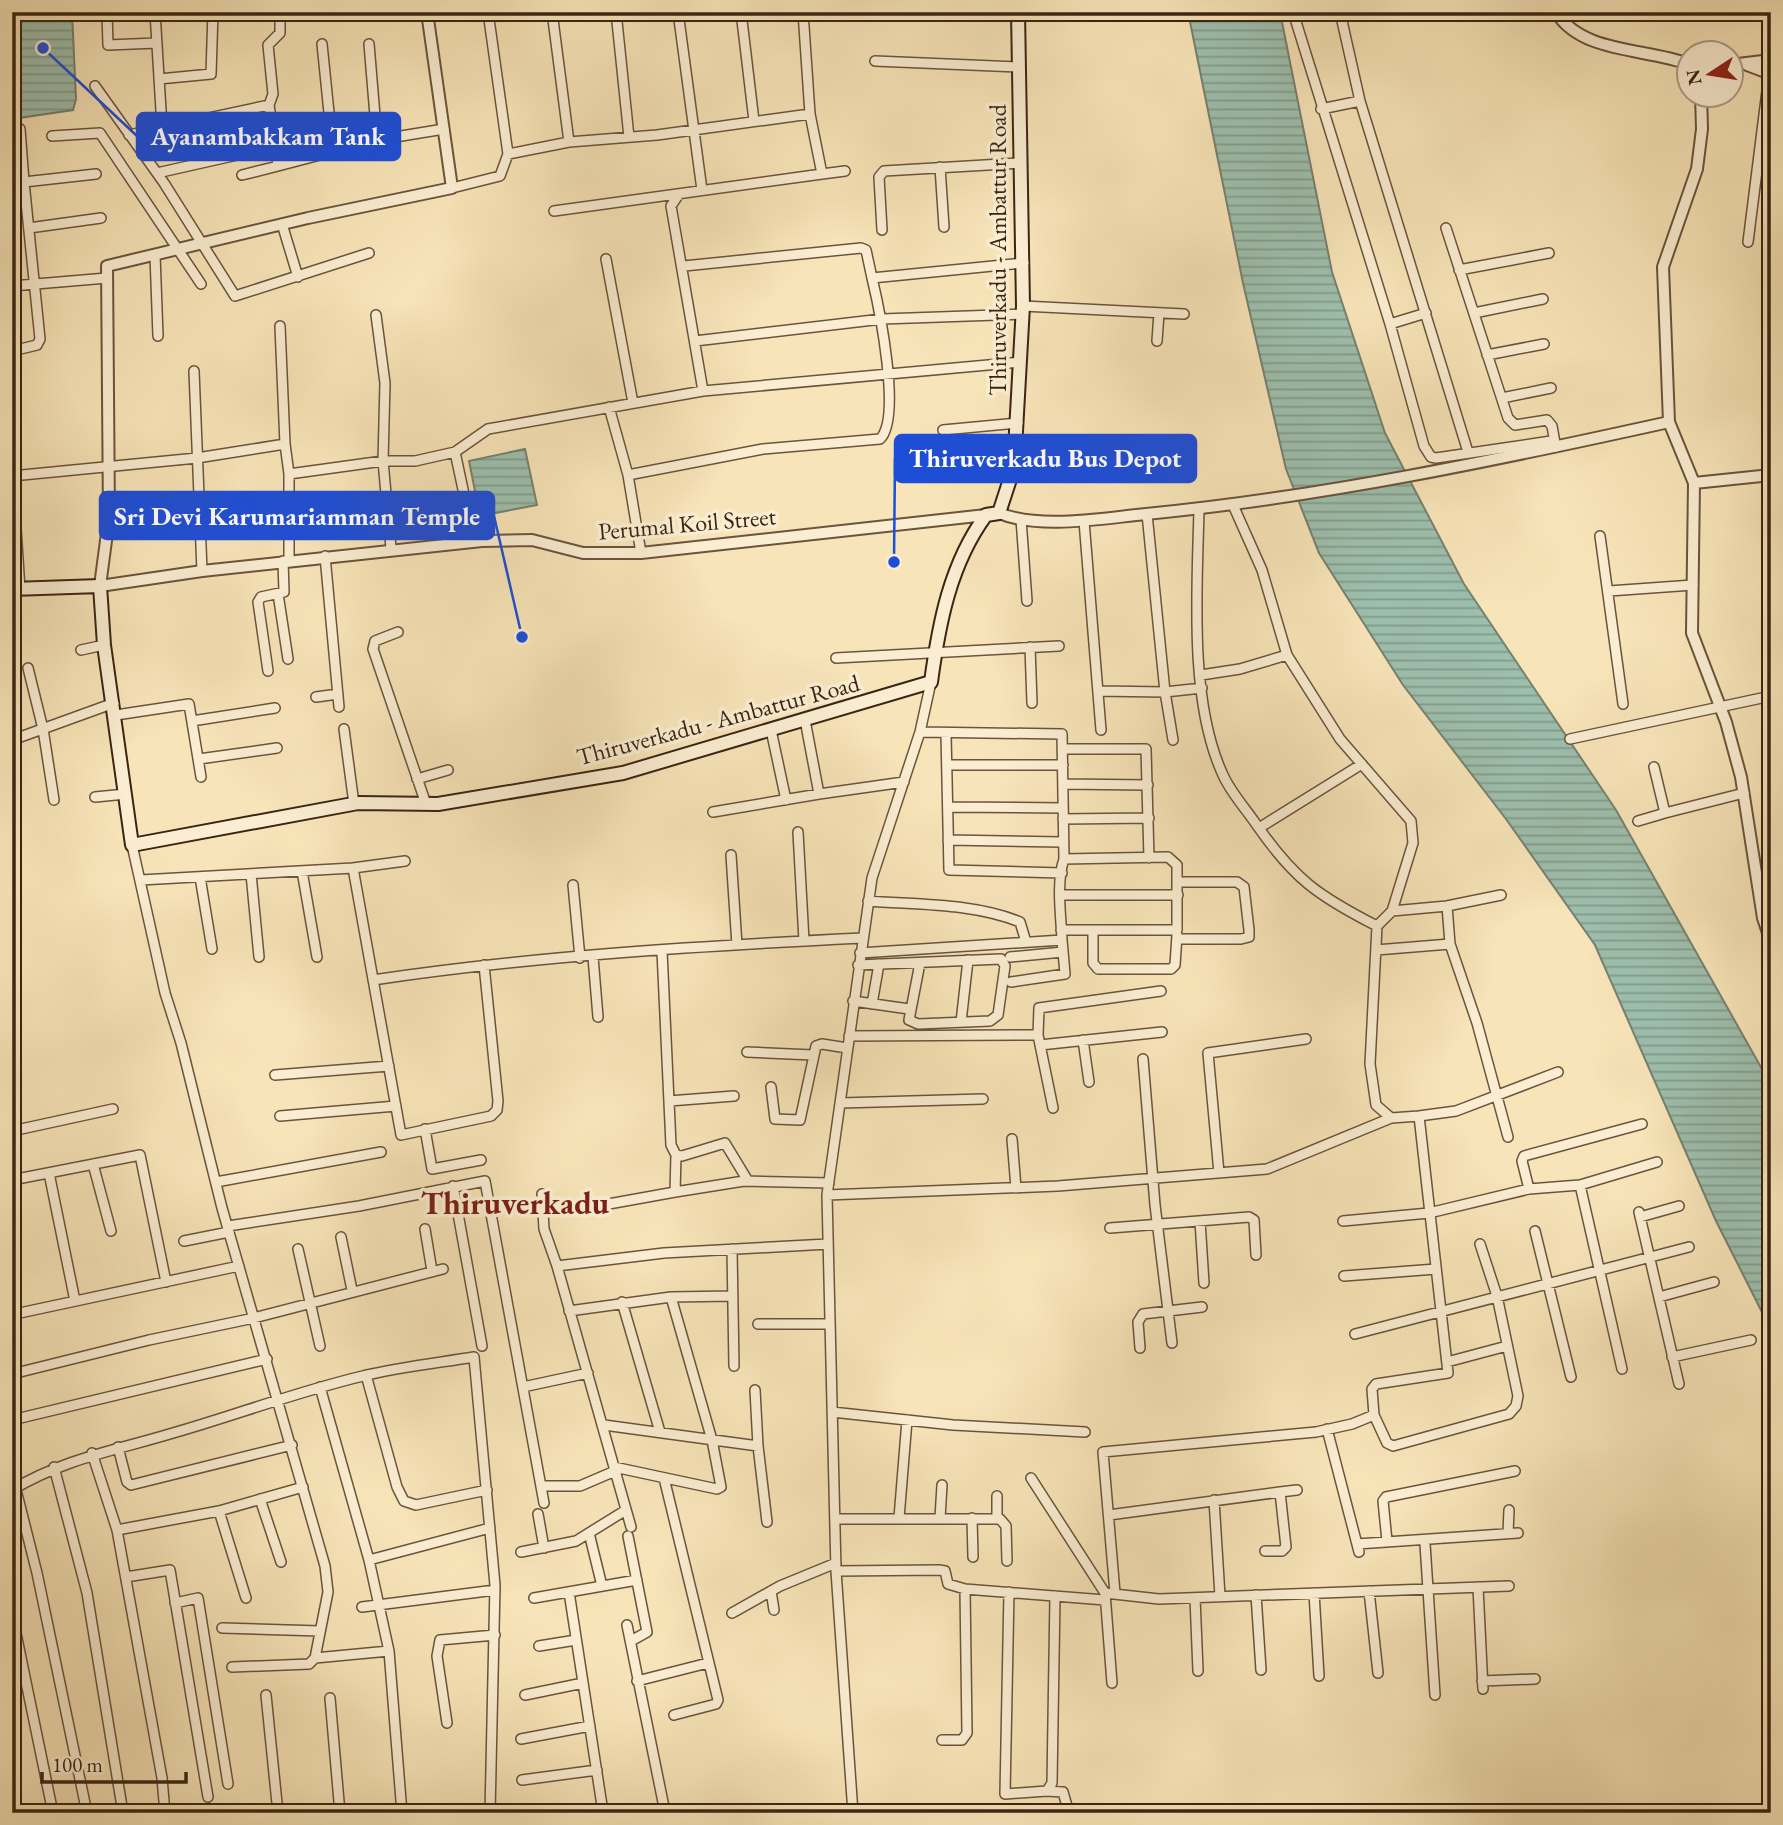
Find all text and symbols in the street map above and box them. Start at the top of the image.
north arrow [1674,38,1744,108]
text: N [1680,67,1708,88]
street label: Thiruverkadu - Ambattur Road [982,103,1013,396]
callout: Ayanambakkam Tank [137,113,400,160]
text: Ayanambakkam Tank [150,119,386,153]
callout: Thiruverkadu Bus Depot [895,435,1196,482]
text: Thiruverkadu Bus Depot [908,441,1182,475]
callout: Sri Devi Karumariamman Temple [100,492,494,539]
text: Sri Devi Karumariamman Temple [114,499,480,533]
street label: Perumal Koil Street [597,500,778,547]
street label: Thiruverkadu - Ambattur Road [573,667,864,772]
district label: Thiruverkadu [421,1182,610,1224]
scale bar [42,1741,186,1785]
text: 100 m [52,1751,103,1778]

